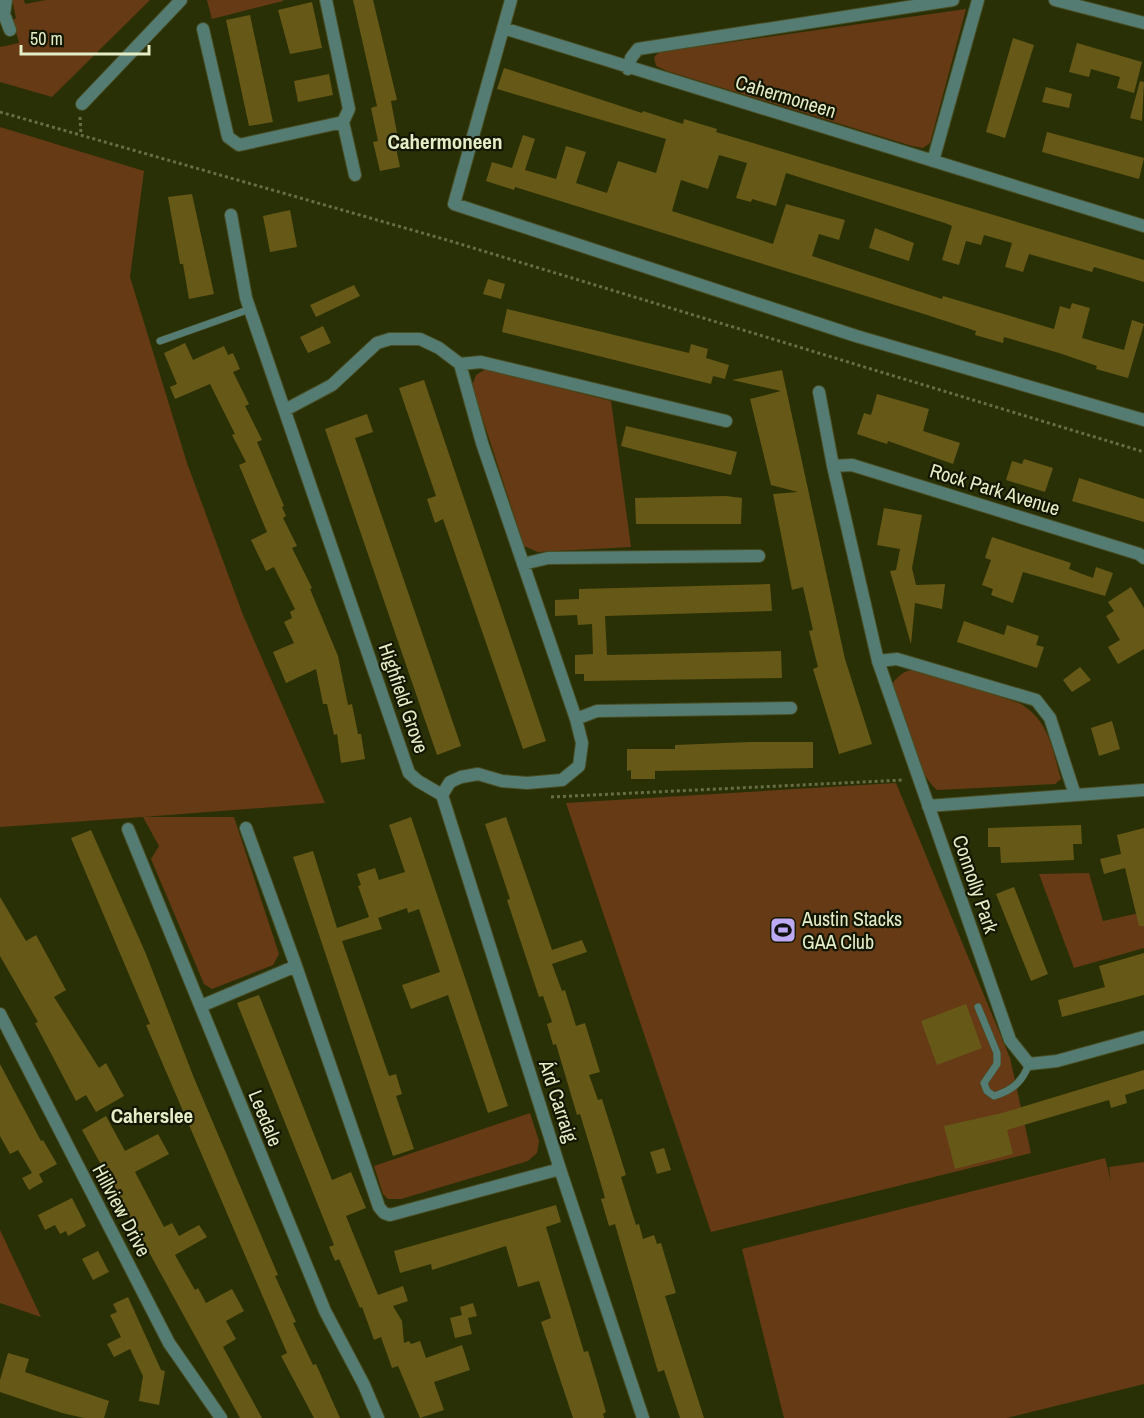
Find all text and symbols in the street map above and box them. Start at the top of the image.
scale bar [21,18,148,56]
text: 50 m [30,26,63,51]
street label: Cahermoneen [732,68,840,124]
district label: Cahermoneen [388,127,502,156]
street label: Rock Park Avenue [927,456,1063,522]
street label: Highfield Grove [373,639,435,757]
street label: Connolly Park [947,831,1006,937]
place label: Austin Stacks GAA Club [801,905,902,955]
sports icon: Austin Stacks GAA Club [768,915,798,945]
street label: Árd Carraig [533,1056,585,1145]
street label: Leedale [243,1086,289,1150]
district label: Caherslee [111,1101,193,1130]
street label: Hillview Drive [86,1159,158,1261]

